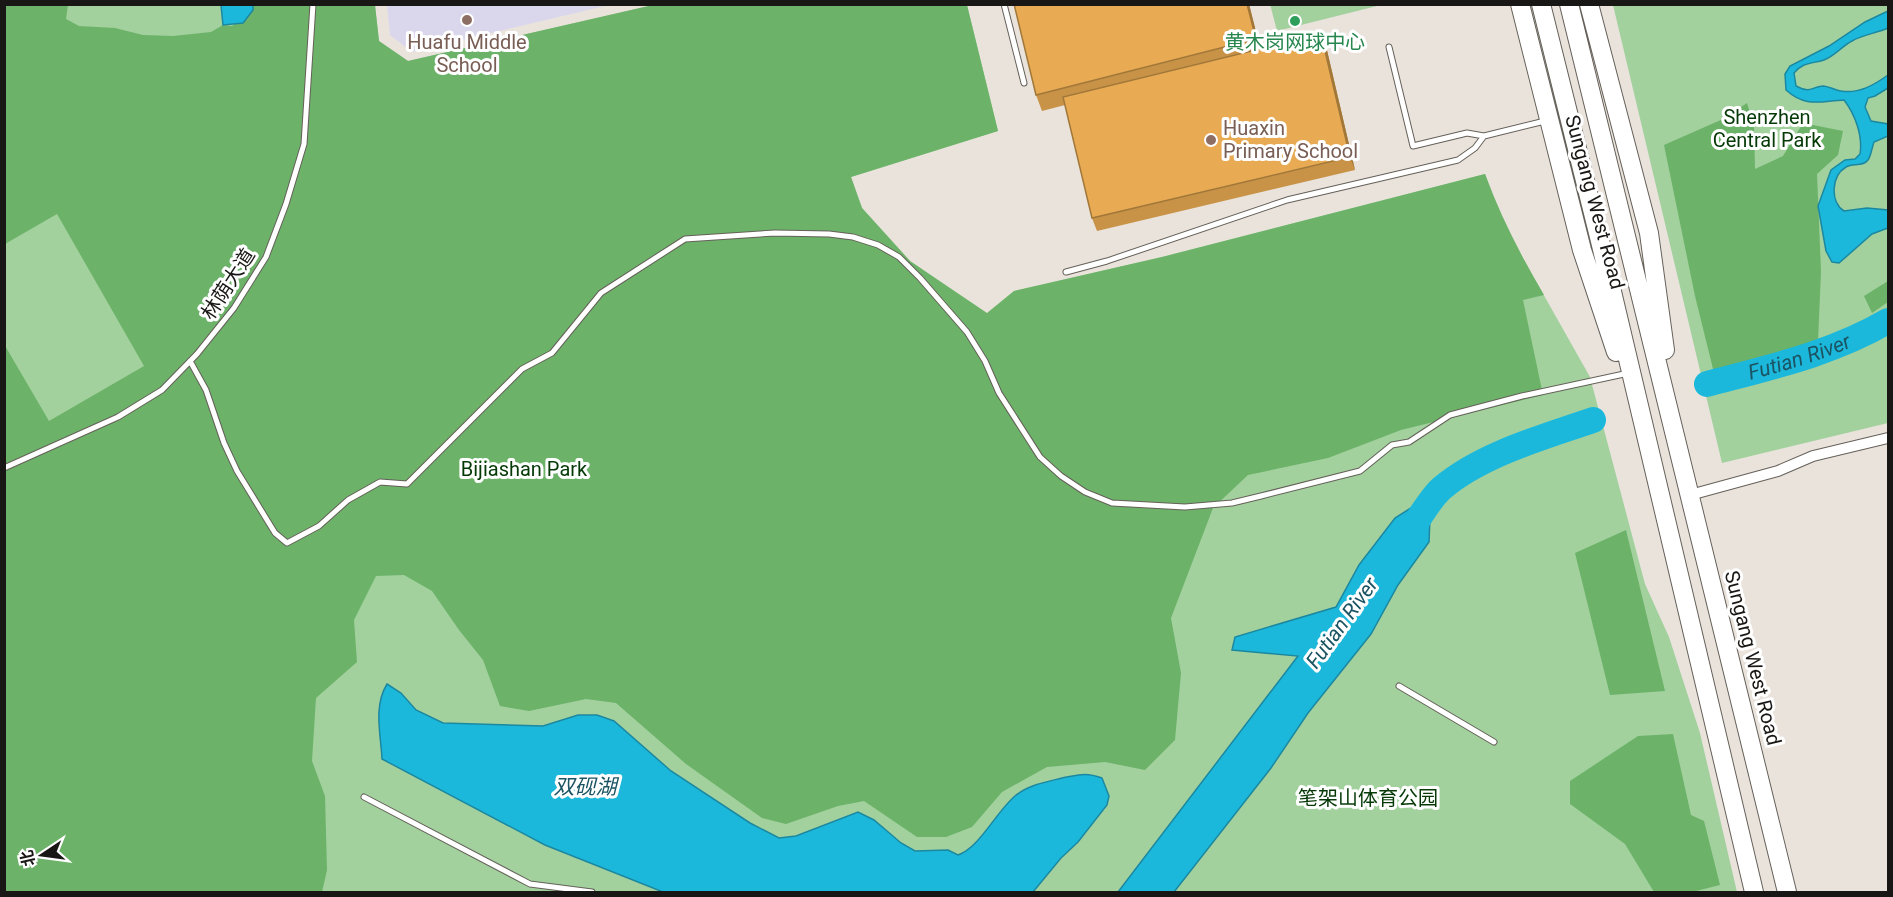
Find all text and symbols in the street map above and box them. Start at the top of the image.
marker: Huafu Middle School [460,13,474,27]
marker: 黄木岗网球中心 [1288,14,1302,28]
place label: Huafu Middle School [407,30,527,77]
place label: 黄木岗网球中心 [1225,30,1365,54]
park label: Shenzhen Central Park [1713,105,1822,152]
street label: Sungang West Road [1560,112,1630,292]
place label: Huaxin Primary School [1223,116,1358,163]
marker: Huaxin Primary School [1204,133,1218,147]
street label: 林荫大道 [196,244,260,324]
water label: Futian River [1745,329,1855,385]
park label: Bijiashan Park [461,457,588,481]
street label: Sungang West Road [1720,568,1786,748]
water label: Futian River [1301,572,1384,673]
water label: 双砚湖 [554,775,619,799]
park label: 笔架山体育公园 [1298,786,1438,810]
north arrow [12,825,72,885]
text: 北 [17,848,39,868]

